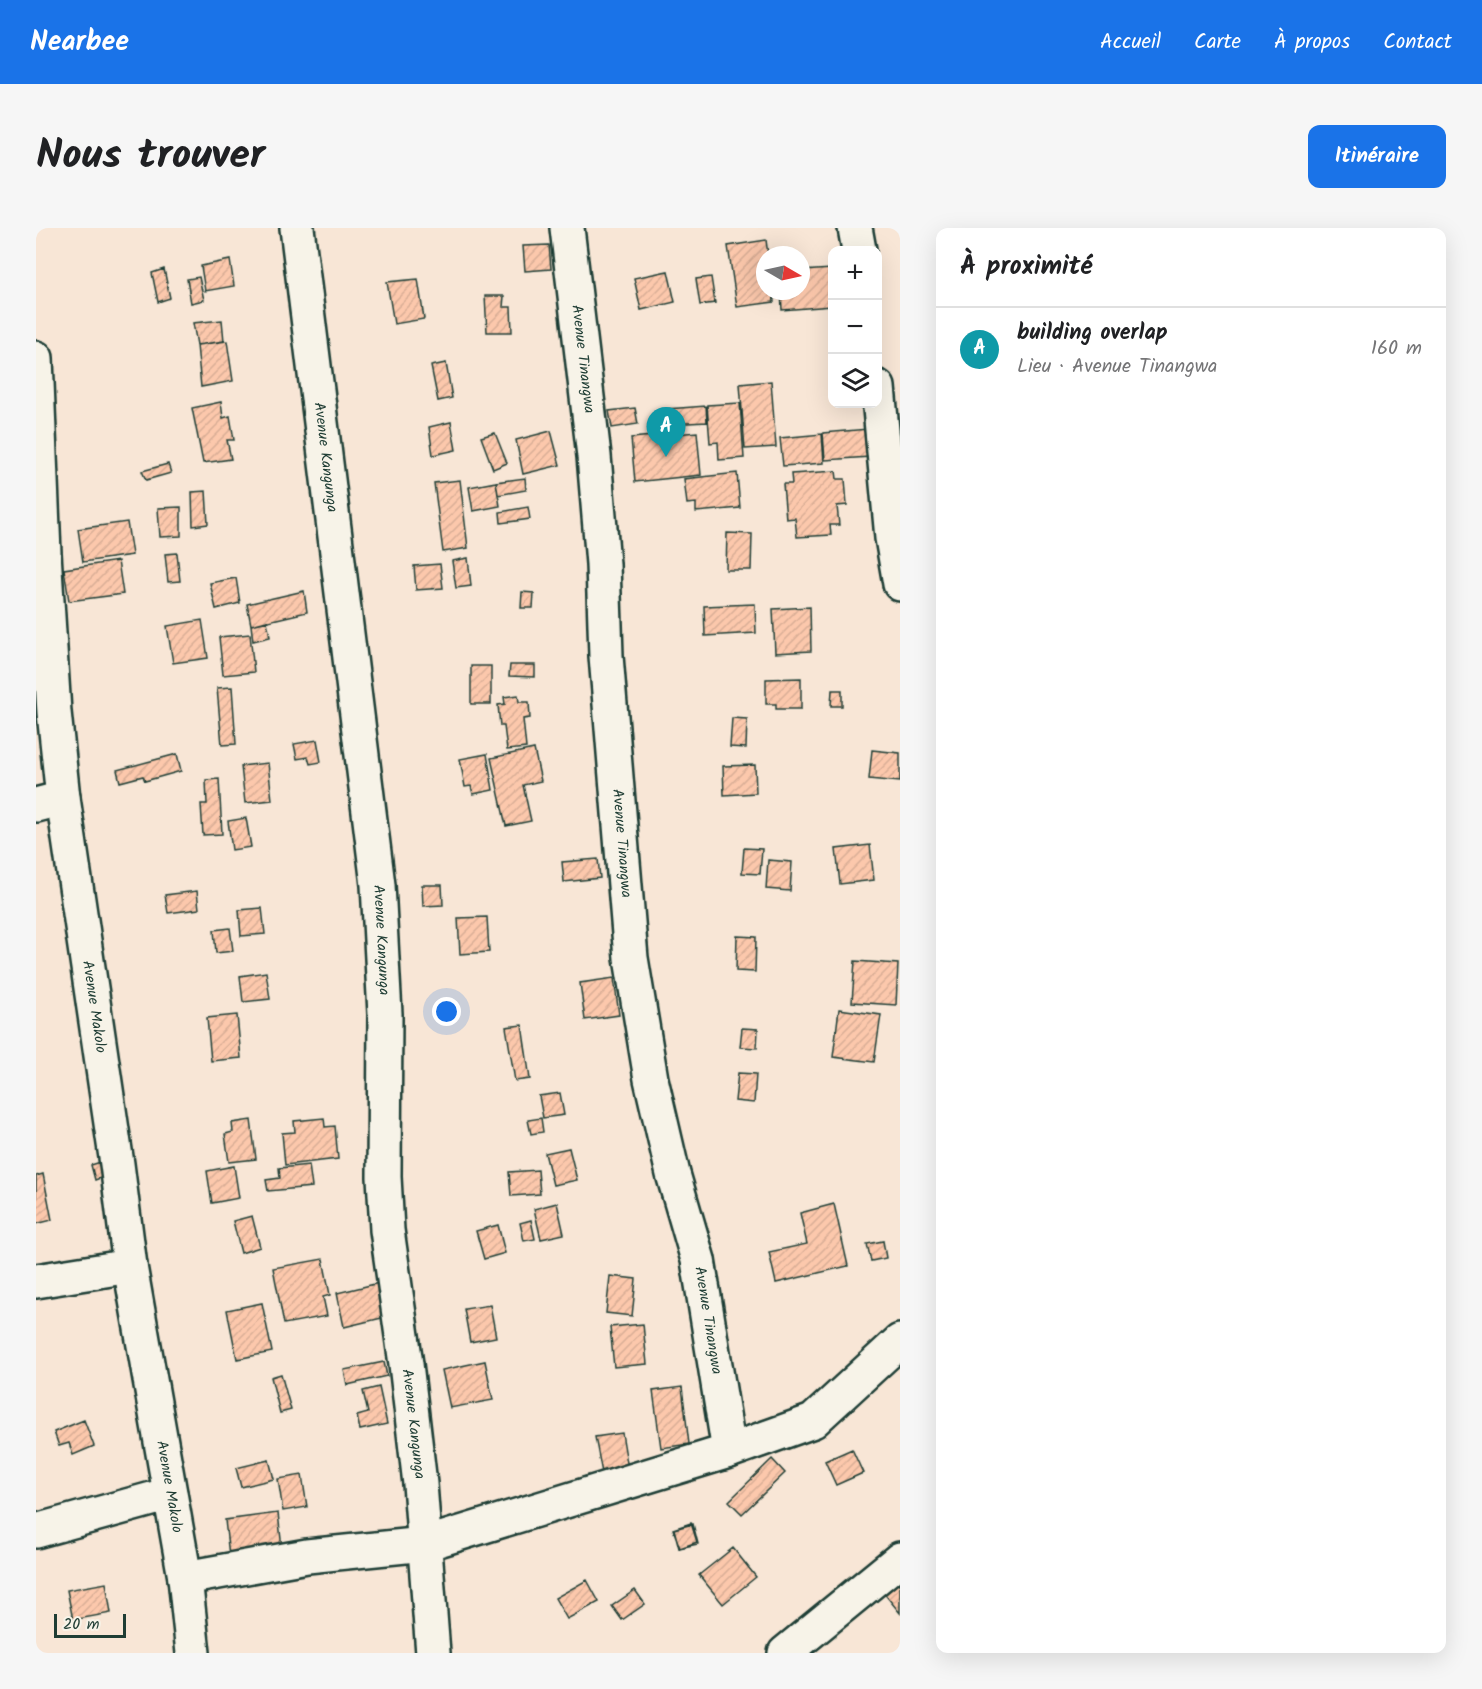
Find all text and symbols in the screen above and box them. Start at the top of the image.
text: Nearbee [30,20,129,65]
text: Accueil [1100,26,1161,59]
text: Carte [1194,26,1241,59]
text: À propos [1274,26,1350,59]
text: Contact [1383,26,1452,59]
text: Nous trouver [36,123,265,190]
button: Itinéraire [1308,125,1446,188]
north arrow [756,246,810,300]
map controls [828,246,882,408]
button: + [828,246,882,300]
text: À proximité [960,246,1092,288]
button: − [828,300,882,354]
street label: Avenue Tinangwa [564,303,601,415]
text: building overlap [1017,316,1167,351]
text: A [973,333,986,365]
text: 160 m [1371,333,1422,365]
text: Lieu · Avenue Tinangwa [1017,351,1217,383]
button: layers [828,354,882,408]
street label: Avenue Kangunga [307,401,344,514]
pin: A [646,408,686,457]
street label: Avenue Tinangwa [605,788,638,899]
street label: Avenue Kangunga [366,884,396,996]
street label: Avenue Makolo [75,959,113,1055]
your location [432,997,461,1026]
street label: Avenue Tinangwa [687,1265,728,1376]
street label: Avenue Kangunga [395,1368,431,1480]
street label: Avenue Makolo [149,1439,189,1535]
scale bar [54,1611,126,1638]
text: 20 m [63,1612,99,1637]

